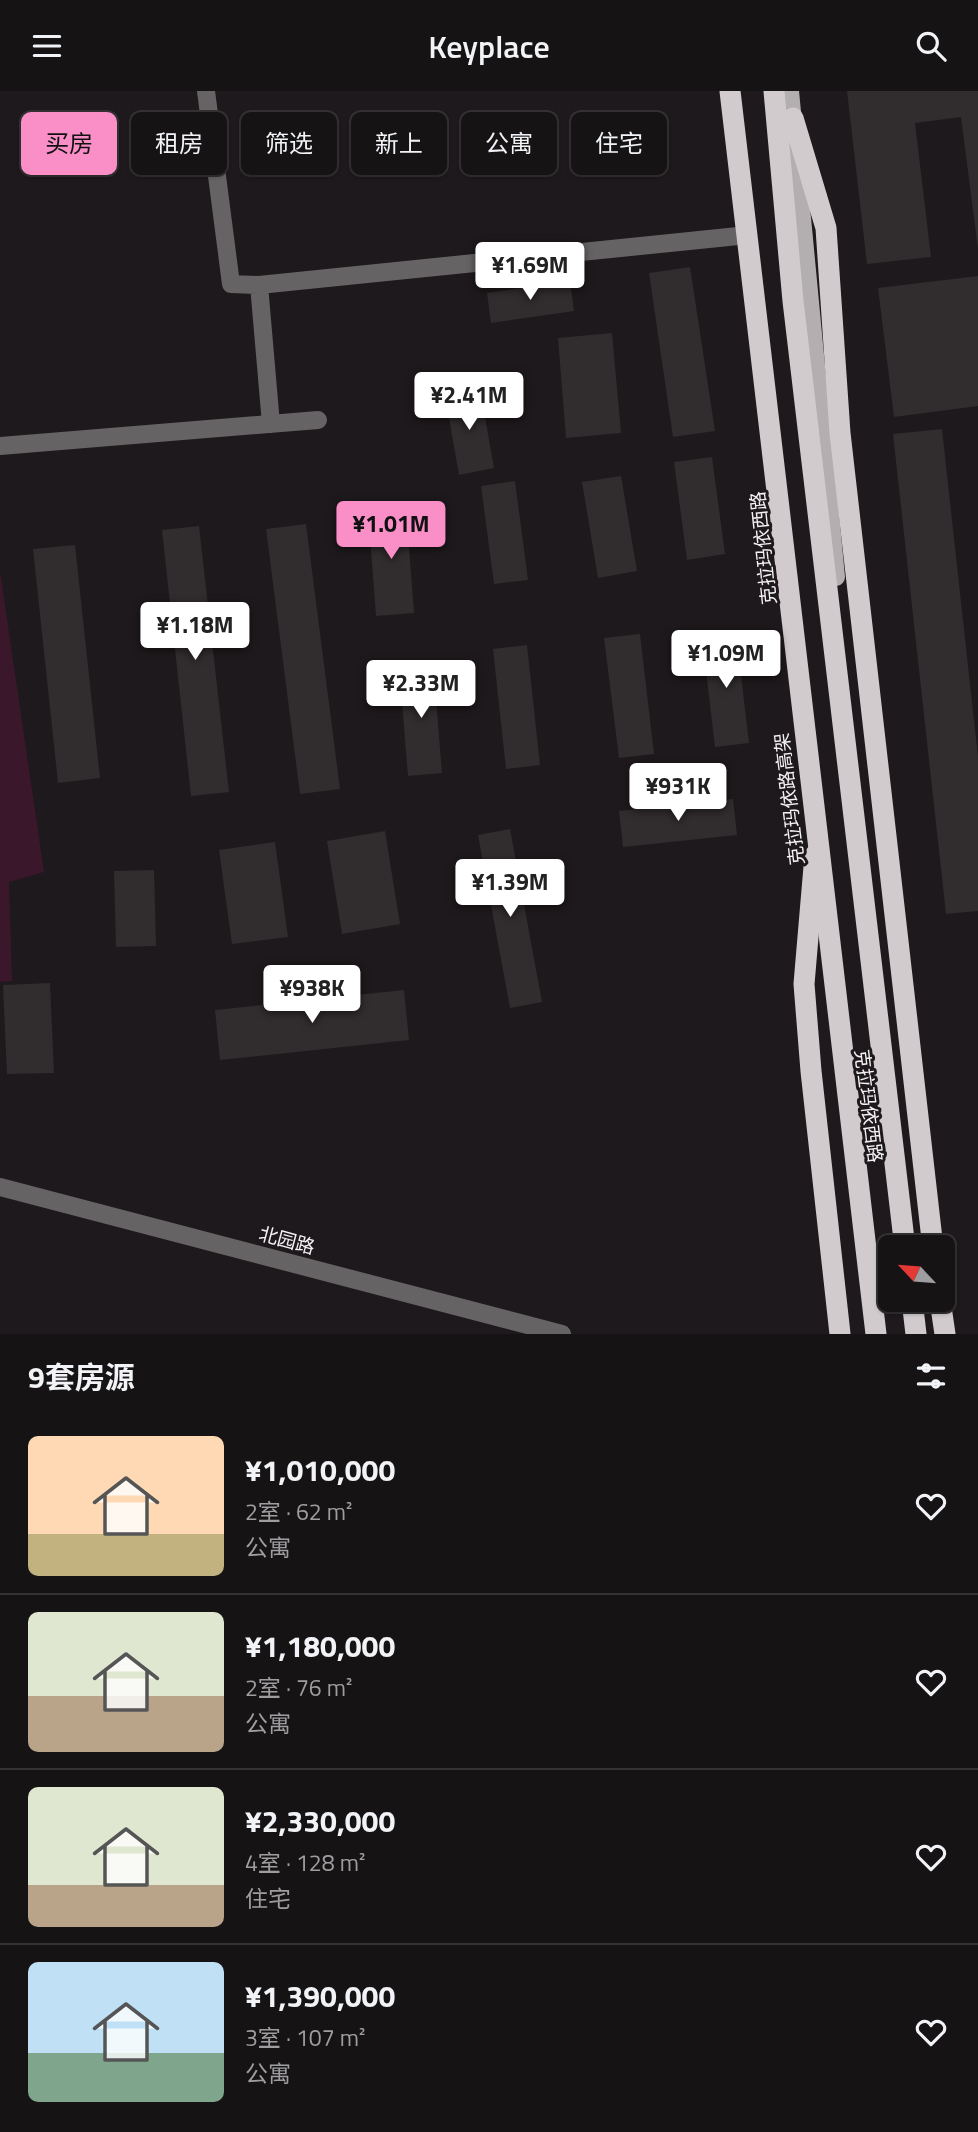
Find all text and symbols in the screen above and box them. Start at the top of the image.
text: Keyplace [428,22,550,70]
icon: menu [28,27,66,65]
icon: search [912,27,950,65]
chip: 买房 [21,112,117,175]
chip: 租房 [131,112,227,175]
chip: 筛选 [241,112,337,175]
chip: 新上 [351,112,447,175]
chip: 公寓 [461,112,557,175]
chip: 住宅 [571,112,667,175]
pin: ¥1.69M [473,243,587,302]
text: ¥1.69M [491,247,569,282]
pin: ¥2.41M [412,373,526,432]
text: ¥2.41M [430,377,508,412]
street label: 克拉玛依西路 [742,490,783,606]
pin: ¥1.01M [334,501,448,561]
text: ¥1.01M [352,506,430,541]
pin: ¥1.18M [138,603,252,662]
text: ¥1.18M [156,607,234,642]
pin: ¥1.09M [669,631,783,690]
text: ¥1.09M [687,635,765,670]
pin: ¥2.33M [364,661,478,720]
text: ¥2.33M [382,665,460,700]
street label: 克拉玛依路高架 [766,731,811,867]
pin: ¥931K [629,763,727,823]
text: ¥931K [645,768,711,803]
pin: ¥1.39M [453,859,567,919]
text: ¥1.39M [471,864,549,899]
pin: ¥938K [263,965,361,1025]
text: ¥938K [279,970,345,1005]
street label: 克拉玛依西路 [848,1048,891,1164]
street label: 北园路 [256,1218,318,1261]
north arrow [878,1235,956,1313]
map controls [878,1235,955,1312]
text: 9套房源 [28,1354,135,1400]
icon: filters [912,1357,950,1395]
text: ¥1,010,000 [245,1447,395,1493]
icon: home [84,1464,168,1548]
icon: heart [912,1487,950,1525]
text: 2室 · 62 m² [245,1494,352,1529]
text: 公寓 [245,1530,291,1565]
text: ¥1,180,000 [245,1623,395,1669]
icon: home [84,1640,168,1724]
icon: heart [912,1663,950,1701]
text: 2室 · 76 m² [245,1670,352,1705]
text: 公寓 [245,1706,291,1741]
text: ¥2,330,000 [245,1798,395,1844]
icon: home [84,1815,168,1899]
icon: heart [912,1838,950,1876]
text: 4室 · 128 m² [245,1845,365,1880]
text: 住宅 [245,1881,291,1916]
text: ¥1,390,000 [245,1973,395,2019]
icon: home [84,1990,168,2074]
icon: heart [912,2013,950,2051]
text: 3室 · 107 m² [245,2020,365,2055]
text: 公寓 [245,2056,291,2091]

